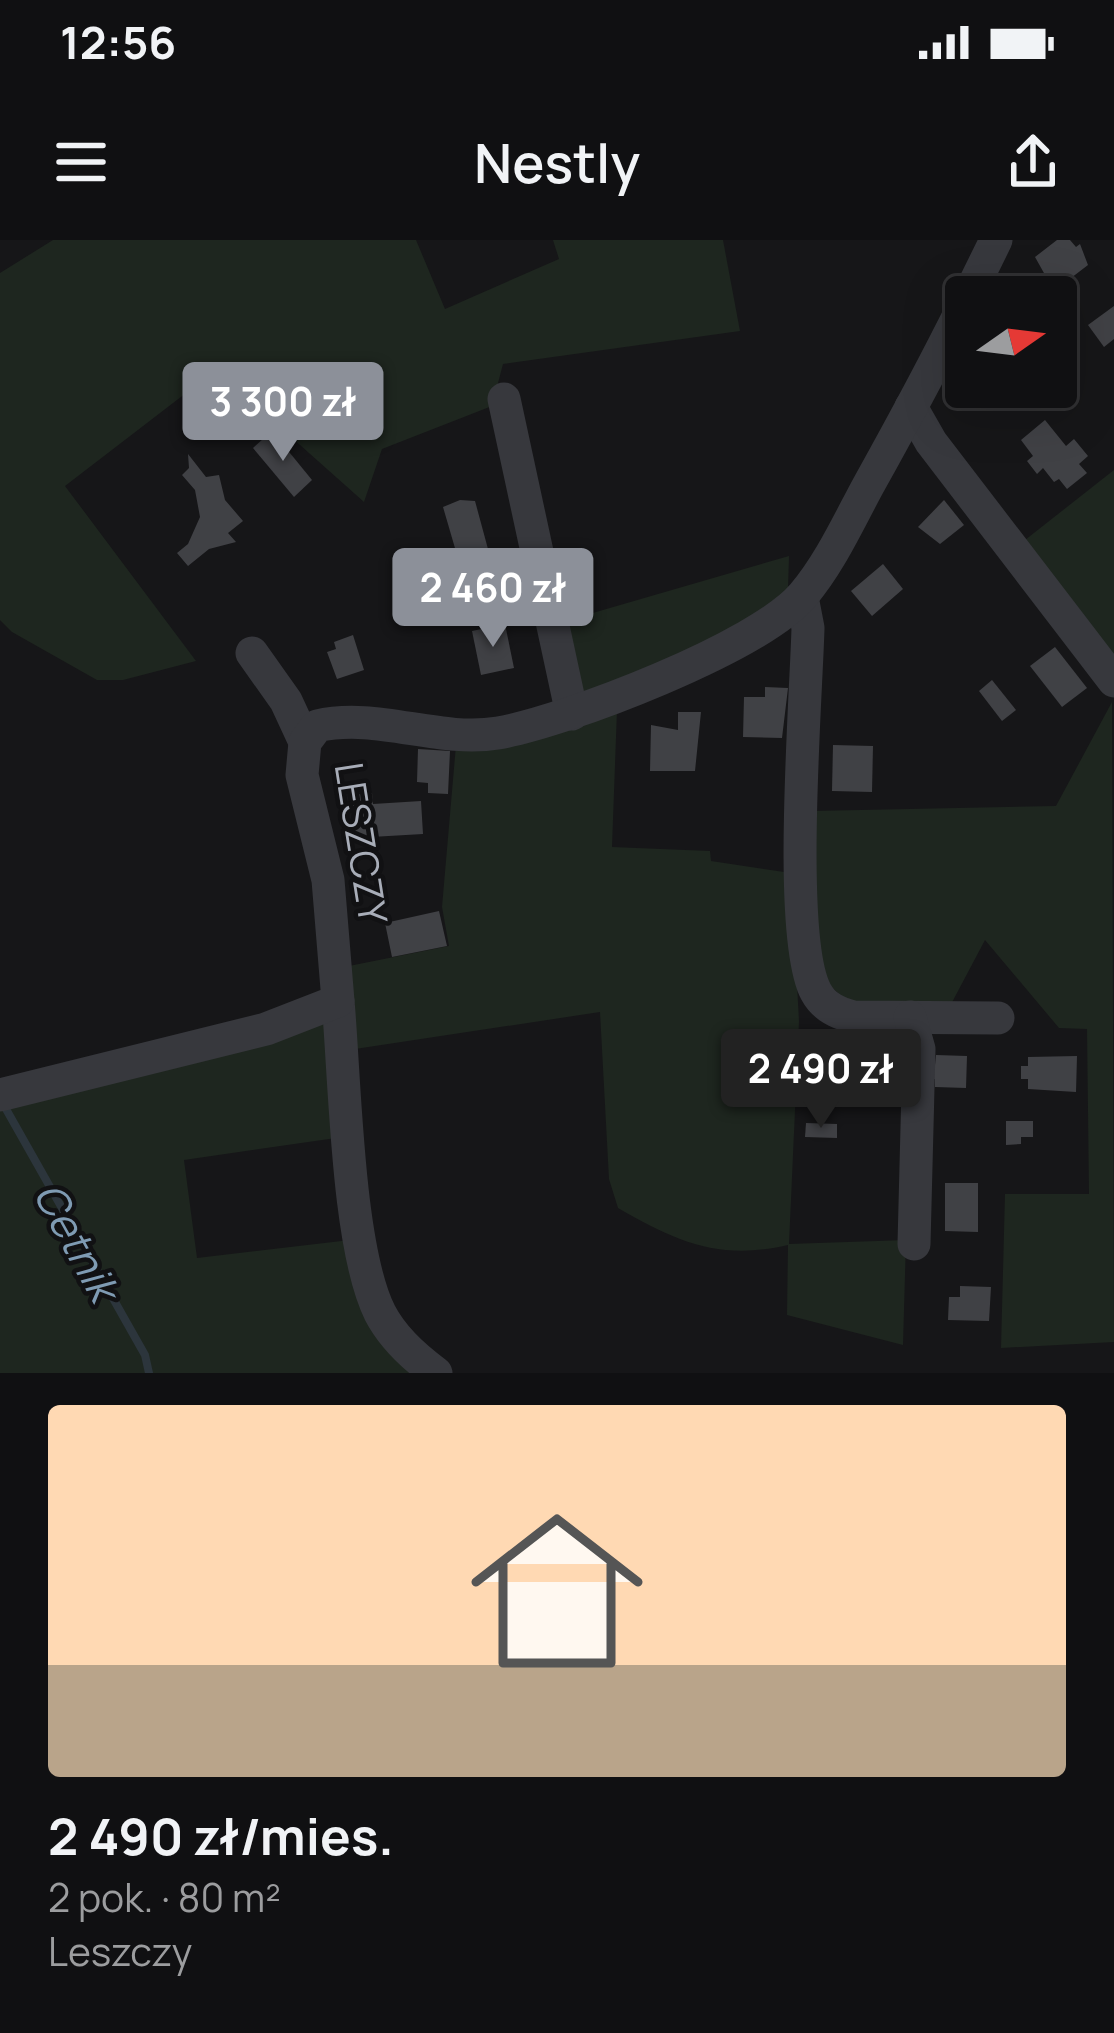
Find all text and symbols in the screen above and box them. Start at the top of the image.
text: 12:56 [60,11,176,73]
text: Nestly [474,125,640,199]
icon: menu [48,129,114,195]
icon: share [1000,129,1066,195]
north arrow [945,276,1077,408]
map controls [945,276,1077,408]
pin: 3 300 zł [159,362,407,464]
text: 3 300 zł [209,374,357,428]
pin: 2 460 zł [369,548,617,650]
text: 2 460 zł [419,560,567,614]
street label: LESZCZY [323,758,401,928]
pin: 2 490 zł [697,1029,945,1131]
text: 2 490 zł [748,1041,894,1095]
water label: Cetnik [21,1171,136,1315]
icon: home [449,1483,665,1699]
text: 2 490 zł/mies. [48,1801,394,1870]
text: 2 pok. · 80 m² [48,1870,281,1924]
text: Leszczy [48,1924,192,1978]

